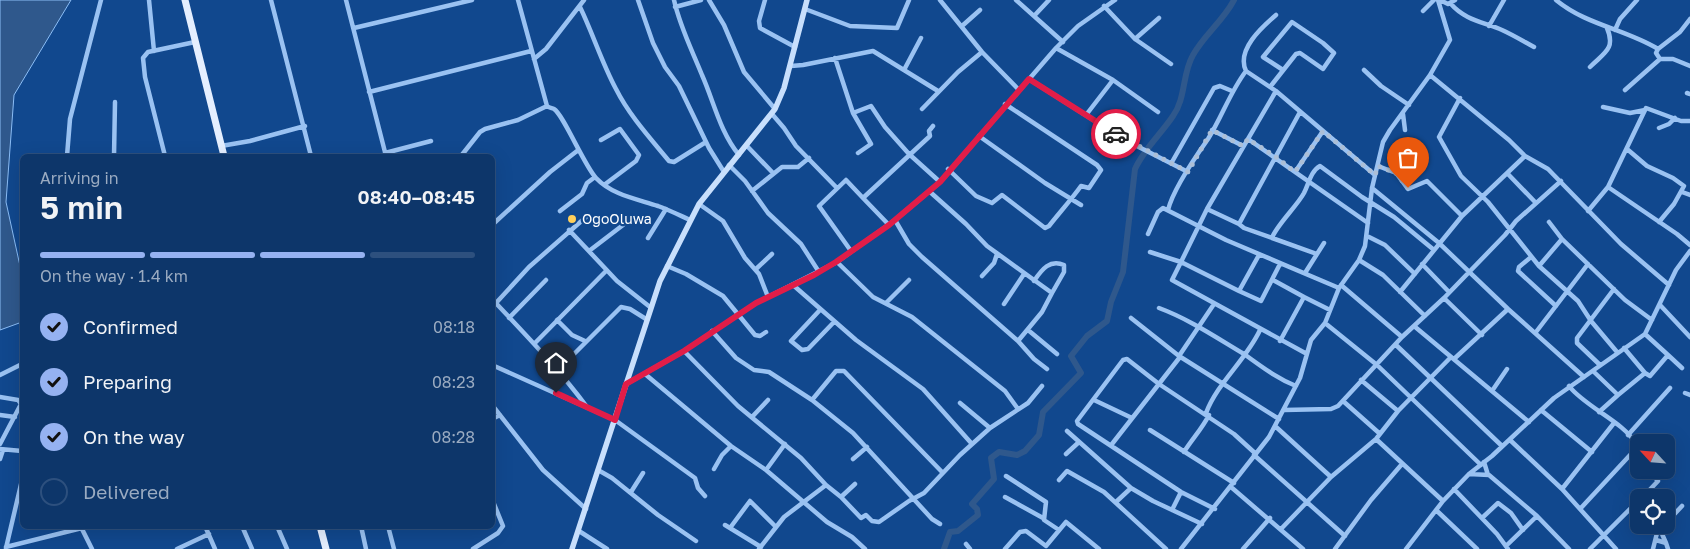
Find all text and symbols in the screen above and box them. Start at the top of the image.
courier [1091,109,1141,159]
icon: car [1102,120,1130,148]
pin [1387,137,1429,188]
icon: bag [1394,144,1422,172]
text: Arriving in [40,168,119,188]
text: 08:40–08:45 [358,185,475,208]
text: 5 min [40,188,123,226]
place label: OgoOluwa [582,210,652,227]
marker: OgoOluwa [566,213,578,225]
text: On the way · 1.4 km [40,266,188,286]
icon: check [40,313,68,341]
text: Confirmed [83,315,178,338]
text: 08:18 [433,317,475,337]
pin [535,342,577,393]
icon: home [542,349,570,377]
icon: check [40,368,68,396]
text: Preparing [83,370,172,393]
text: 08:23 [432,372,475,392]
icon: check [40,423,68,451]
text: On the way [83,425,185,448]
text: 08:28 [431,427,475,447]
north arrow [1630,434,1675,479]
map controls [1630,434,1675,534]
text: Delivered [83,480,170,503]
button: locate [1630,489,1675,534]

